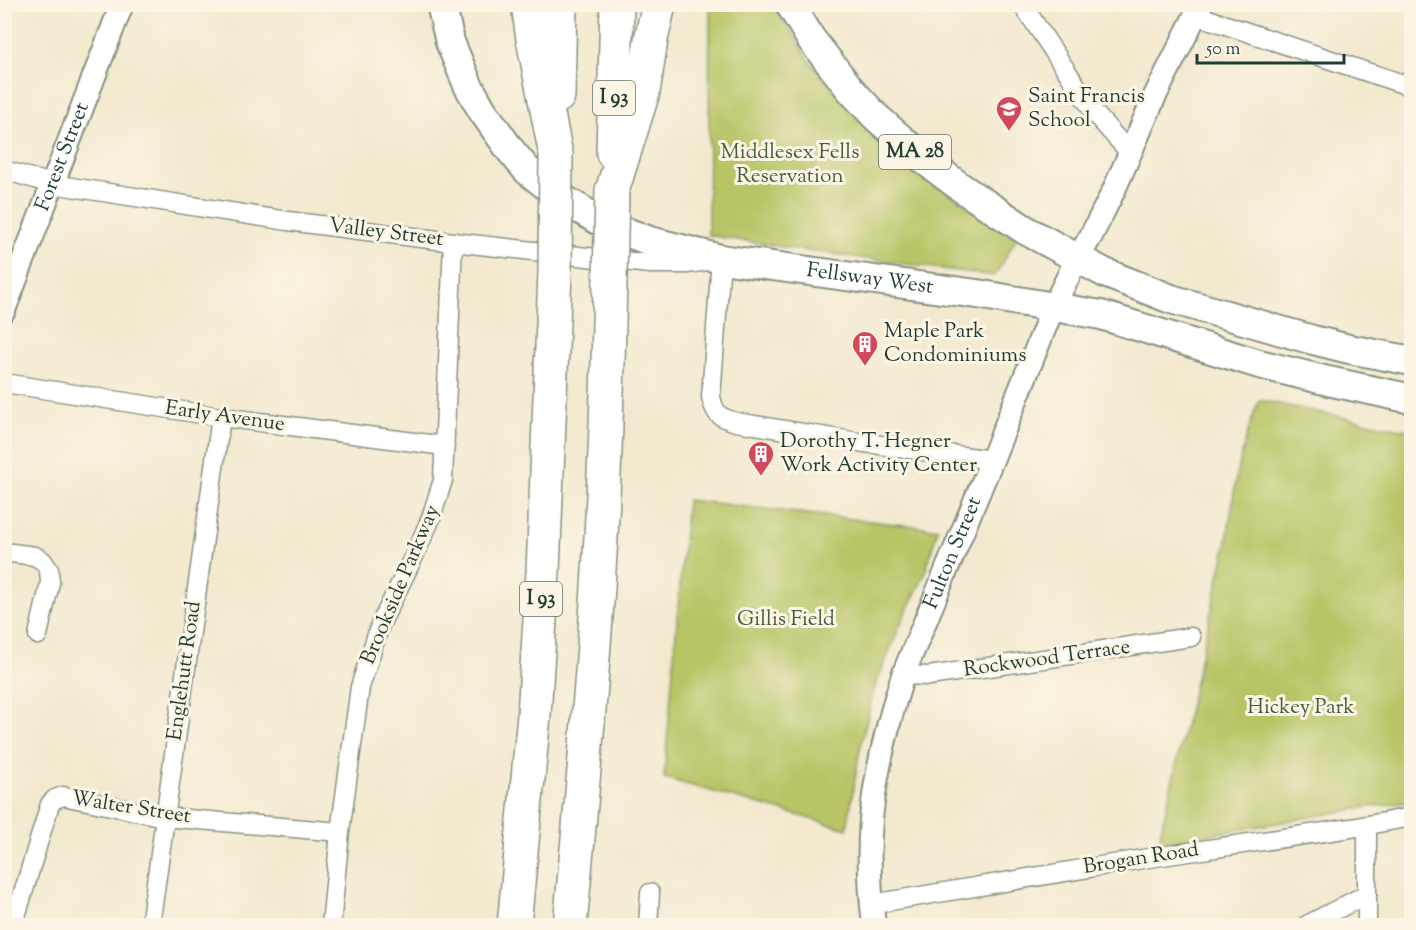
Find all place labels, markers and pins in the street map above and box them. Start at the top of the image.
place label: Saint Francis School [1028,82,1145,136]
school or university icon: Saint Francis School [994,94,1024,132]
place label: Maple Park Condominiums [884,317,1027,371]
building icon: Maple Park Condominiums [850,329,880,367]
place label: Dorothy T. Hegner Work Activity Center [780,427,977,481]
building icon: Dorothy T. Hegner Work Activity Center [746,439,776,477]

